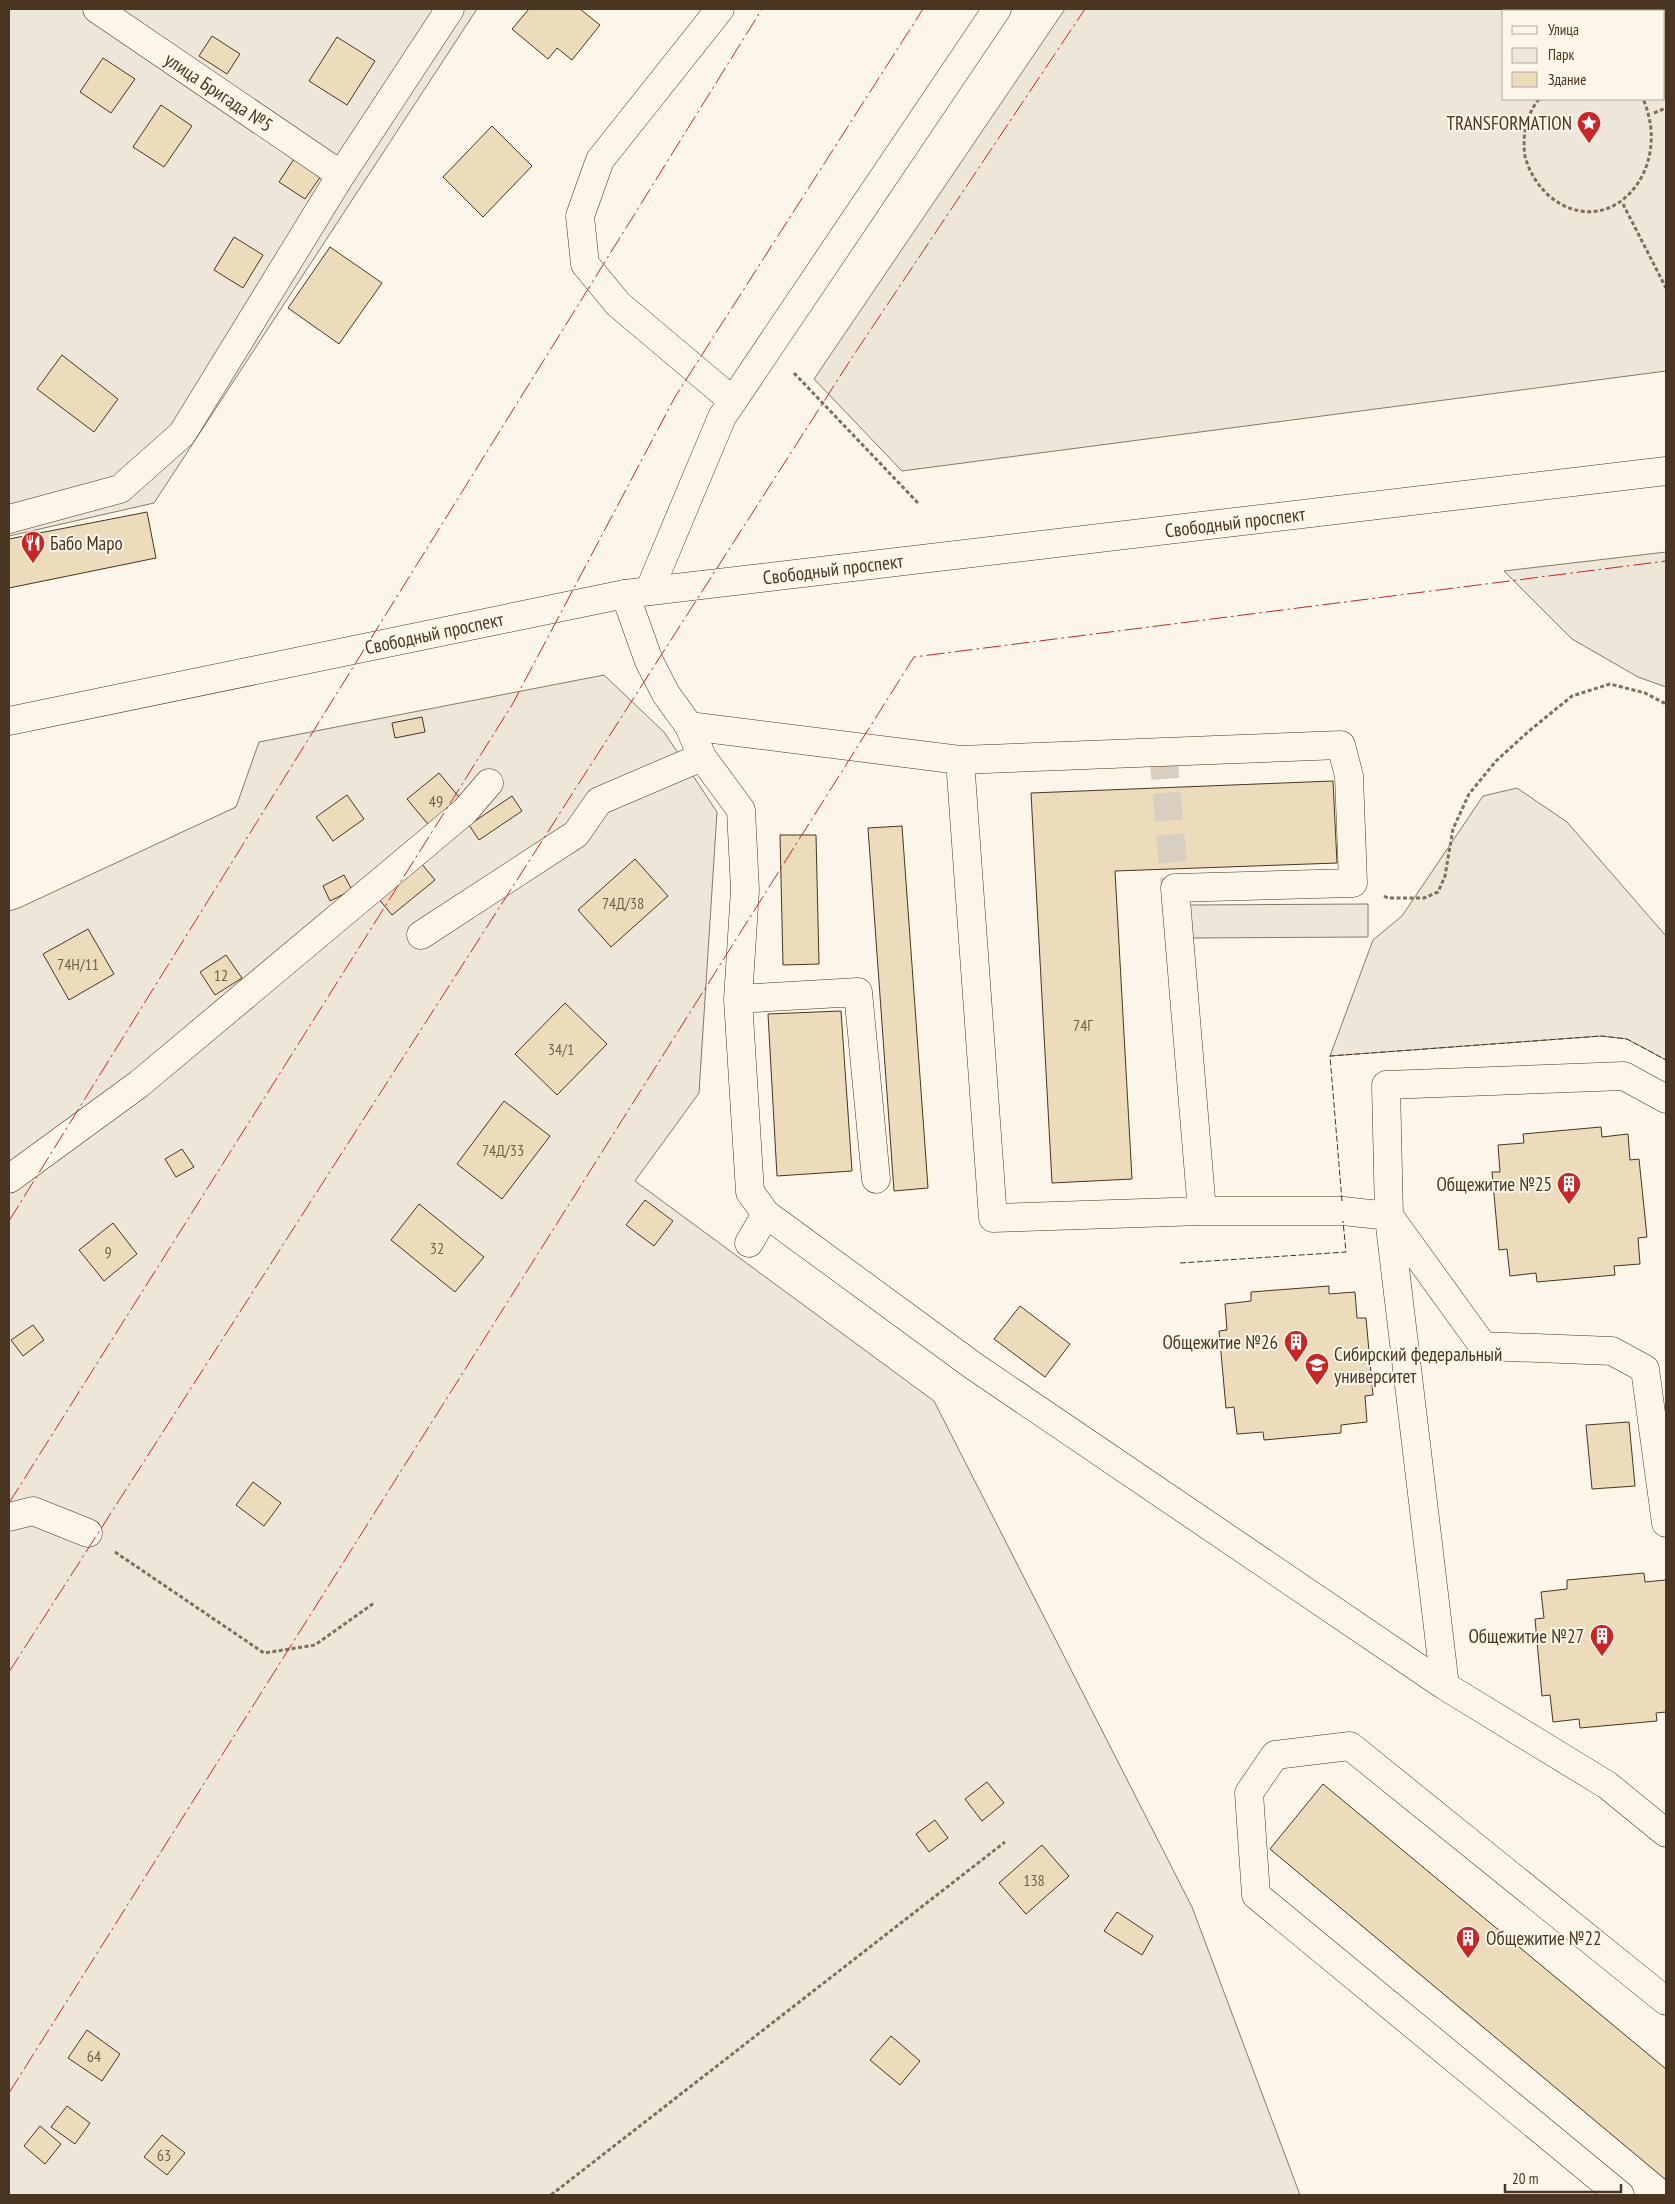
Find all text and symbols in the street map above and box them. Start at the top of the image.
legend [1502,10,1665,100]
text: Улица [1548,20,1579,39]
text: Парк [1548,45,1574,64]
street label: улица Бригада №5 [160,47,278,137]
text: Здание [1548,70,1586,89]
place icon: TRANSFORMATION [1576,110,1602,144]
place label: TRANSFORMATION [1446,111,1572,135]
street label: Свободный проспект [1164,501,1307,543]
restaurant icon: Бабо Маро [20,530,46,564]
place label: Бабо Маро [50,531,123,555]
street label: Свободный проспект [762,548,905,590]
street label: Свободный проспект [363,606,506,659]
house number: 49 [429,791,443,811]
house number: 74Д/38 [602,893,644,913]
house number: 74Н/11 [57,954,99,974]
house number: 12 [214,965,228,985]
house number: 74Г [1073,1015,1093,1035]
house number: 34/1 [548,1039,574,1059]
house number: 74Д/33 [482,1140,524,1160]
building icon: Общежитие №25 [1556,1171,1582,1205]
place label: Общежитие №25 [1436,1172,1552,1196]
house number: 32 [430,1238,444,1258]
house number: 9 [104,1242,112,1262]
building icon: Общежитие №26 [1283,1329,1309,1363]
place label: Общежитие №26 [1162,1330,1278,1354]
place label: Сибирский федеральный университет [1334,1342,1502,1388]
school or university icon: Сибирский федеральный университет [1304,1352,1330,1386]
building icon: Общежитие №27 [1589,1623,1615,1657]
place label: Общежитие №27 [1468,1624,1584,1648]
house number: 138 [1023,1870,1045,1890]
building icon: Общежитие №22 [1455,1925,1481,1959]
place label: Общежитие №22 [1486,1926,1602,1950]
house number: 64 [87,2046,101,2066]
house number: 63 [157,2145,171,2165]
scale bar [1505,2162,1621,2194]
text: 20 m [1512,2169,1538,2188]

